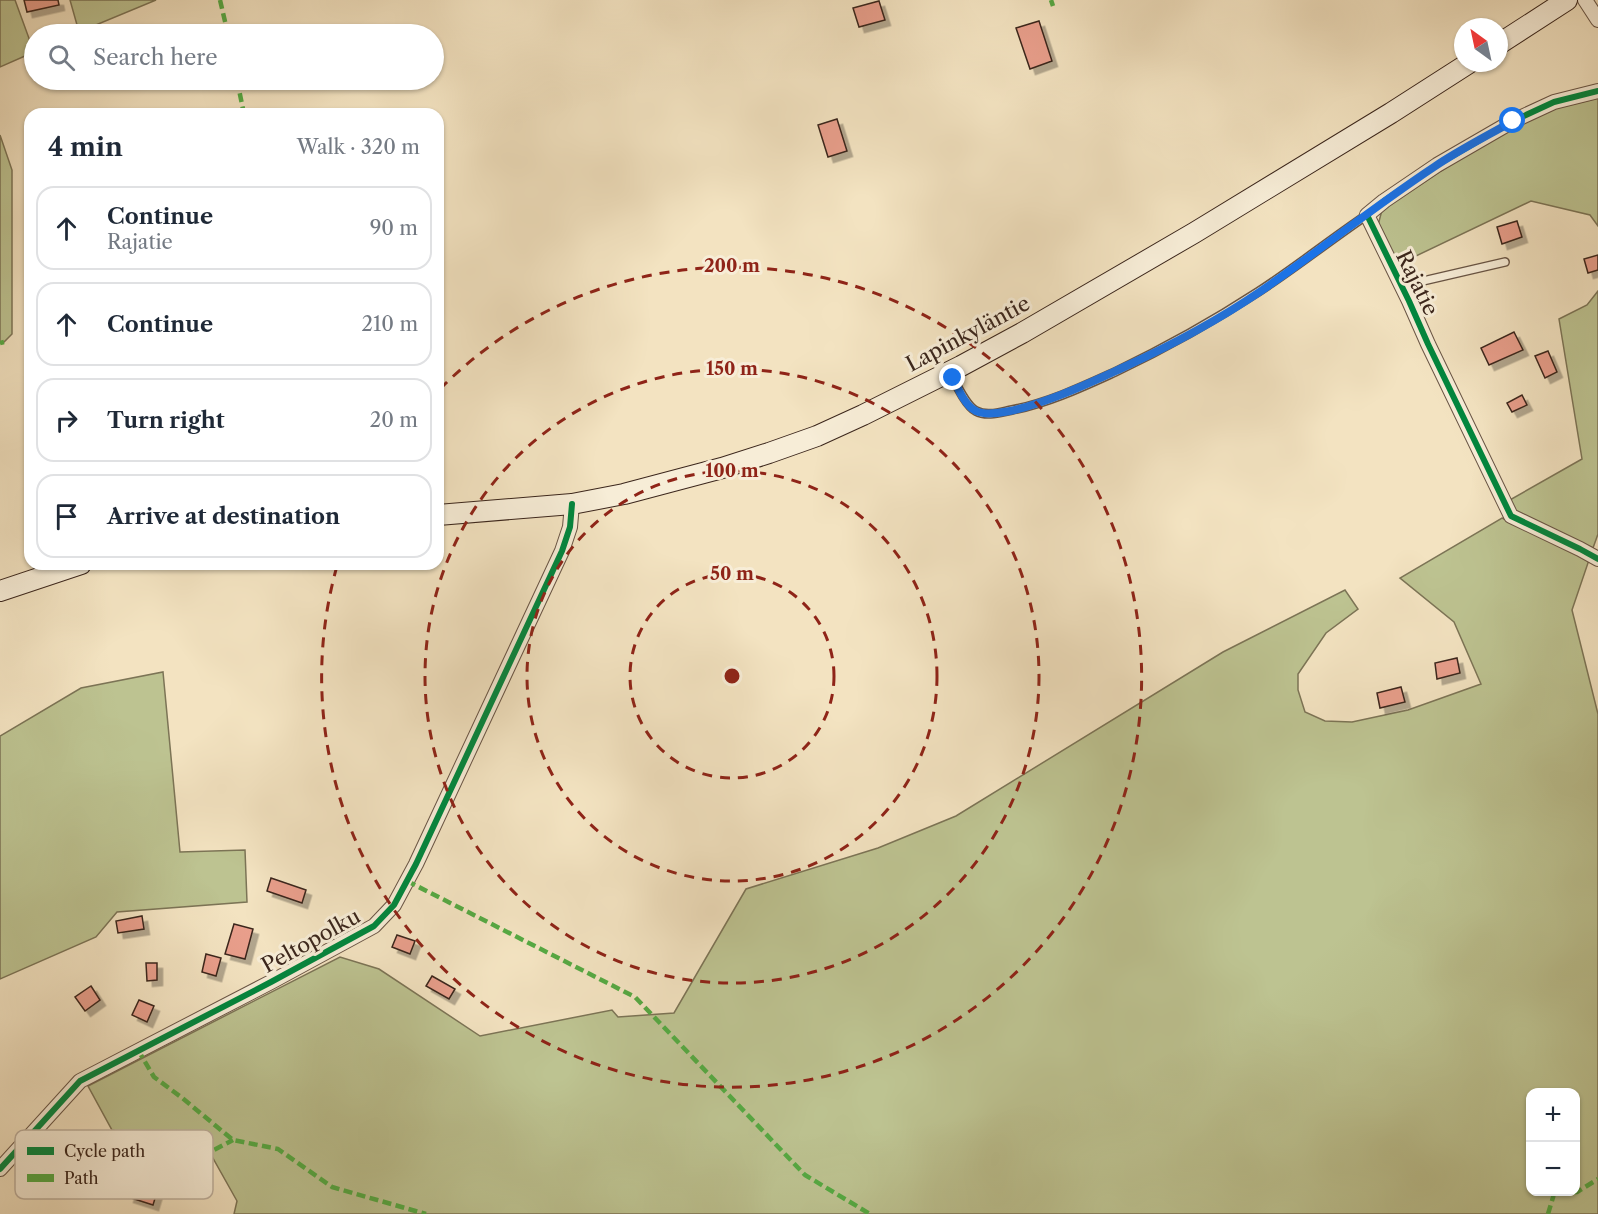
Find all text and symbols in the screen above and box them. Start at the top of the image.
north arrow [1454,18,1508,72]
search box [24,24,444,90]
icon: search [45,41,78,74]
text: Search here [93,44,218,71]
route start [1499,107,1525,133]
text: 4 min [48,131,123,163]
text: Walk · 320 m [297,135,420,159]
text: Continue [107,203,213,230]
icon: ahead [50,212,83,245]
text: 90 m [370,216,418,240]
text: Rajatie [107,230,173,254]
street label: Rajatie [1391,246,1444,319]
text: 200 m [704,255,760,277]
street label: Lapinkyläntie [902,290,1034,377]
icon: ahead [50,308,83,341]
text: Continue [107,311,213,338]
text: 210 m [361,312,418,336]
text: 150 m [706,358,758,380]
route end [939,364,965,390]
icon: right [50,404,83,437]
text: Turn right [107,407,225,434]
text: 20 m [370,408,418,432]
text: 100 m [705,460,759,482]
icon: arrive [50,500,83,533]
text: Arrive at destination [107,503,340,530]
text: 50 m [710,563,754,585]
centre of rings [722,666,742,686]
street label: Peltopolku [257,903,364,978]
map controls [1526,1088,1580,1196]
button: + [1526,1088,1580,1142]
legend [15,1130,213,1199]
text: Cycle path [64,1141,145,1161]
button: − [1526,1142,1580,1196]
text: Path [64,1168,98,1188]

